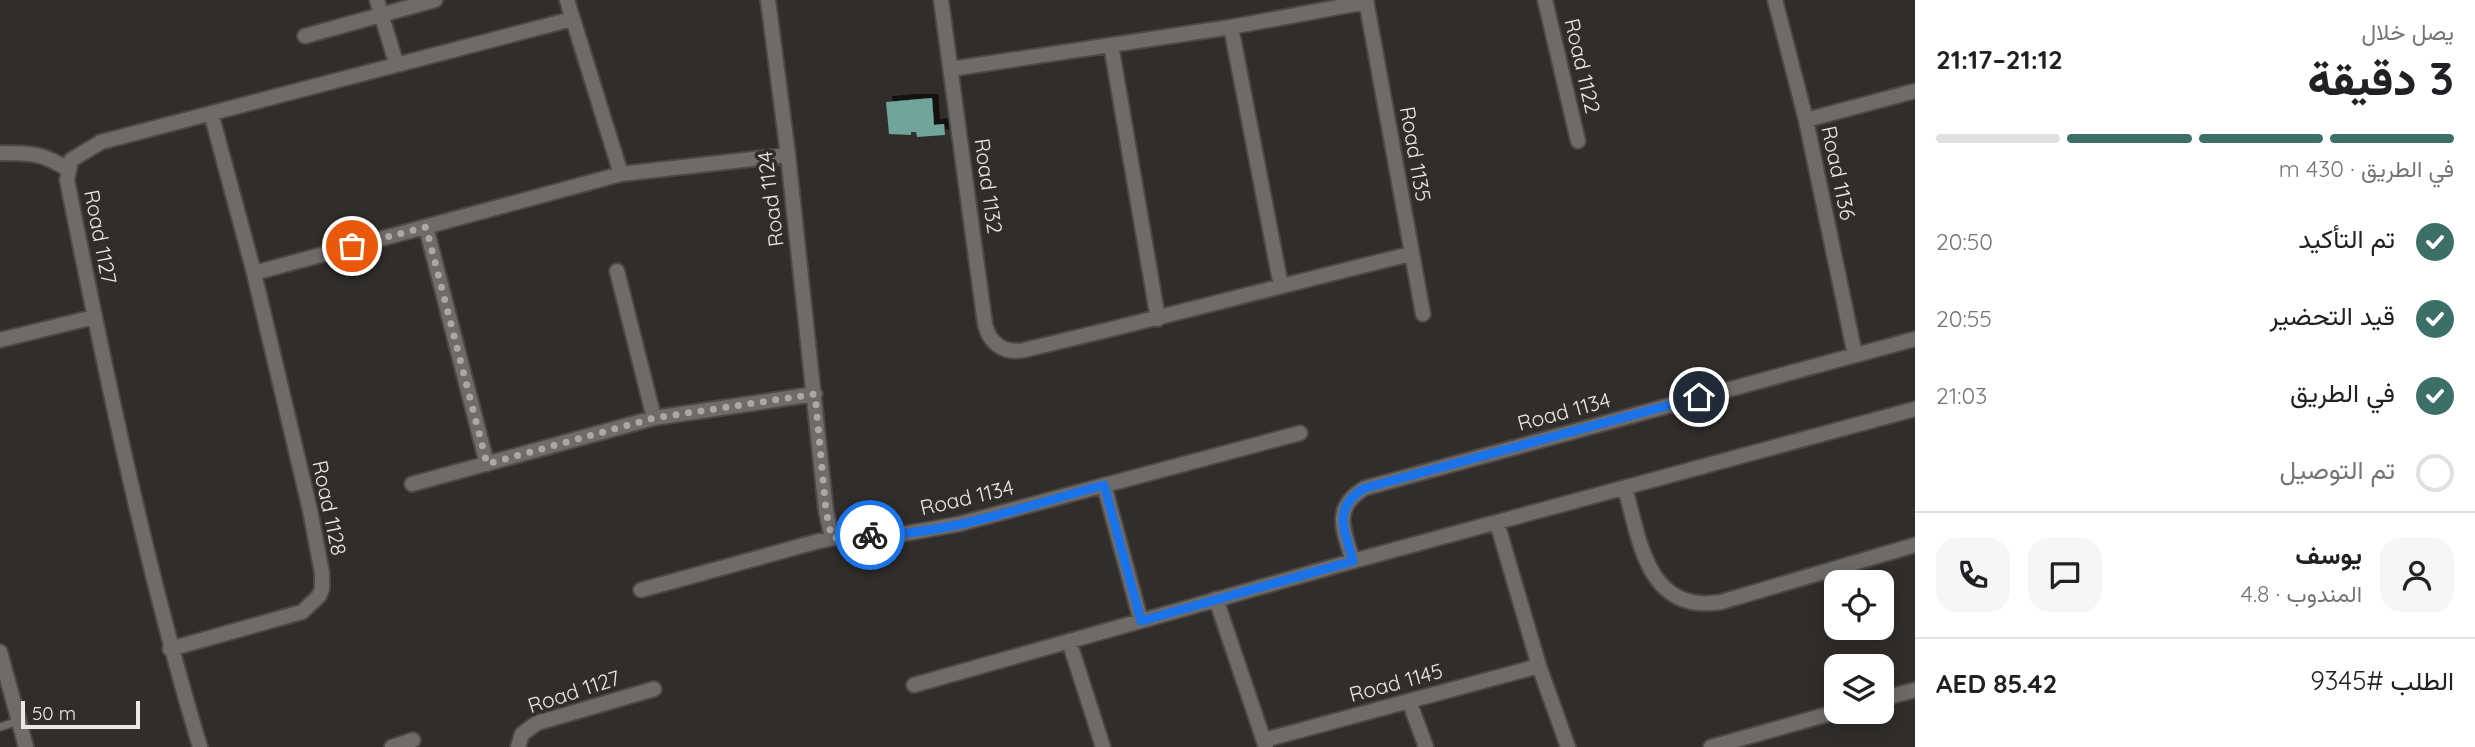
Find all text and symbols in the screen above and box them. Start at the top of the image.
street label: Road 1122 [1559,16,1607,116]
text: يصل خلال [2361,17,2454,46]
text: 21:12–21:17 [1936,43,2063,76]
text: 3 دقيقة [2307,49,2454,107]
street label: Road 1135 [1395,104,1437,203]
street label: Road 1136 [1816,123,1862,222]
street label: Road 1132 [969,137,1009,235]
street label: Road 1124 [751,150,789,248]
text: في الطريق · 430 m [2279,154,2454,183]
street label: Road 1127 [79,188,123,286]
pin [322,216,382,276]
text: تم التأكيد [2298,222,2395,255]
icon: check [2416,223,2454,261]
icon: bag [333,227,371,265]
text: 20:50 [1936,227,1993,256]
text: قيد التحضير [2269,299,2395,332]
icon: check [2416,300,2454,338]
text: 20:55 [1936,304,1992,333]
pin [1669,367,1729,427]
text: في الطريق [2290,376,2395,409]
icon: check [2416,377,2454,415]
icon: home [1680,378,1718,416]
text: 21:03 [1936,381,1987,410]
street label: Road 1134 [1514,386,1613,436]
text: تم التوصيل [2280,453,2395,486]
street label: Road 1128 [307,458,353,558]
street label: Road 1134 [917,474,1016,520]
courier [835,500,905,570]
icon: bike [851,516,889,554]
button: phone [1936,538,2010,612]
button: chat [2028,538,2102,612]
text: يوسف [2295,538,2362,571]
button: person [2380,538,2454,612]
map controls [1824,570,1894,724]
button: locate [1824,570,1894,640]
text: المندوب · 4.8 [2241,579,2362,608]
button: layers [1824,654,1894,724]
street label: Road 1145 [1346,657,1445,707]
street label: Road 1127 [524,664,623,718]
text: الطلب #9345 [2310,664,2454,697]
text: AED 85.42 [1936,667,2057,700]
scale bar [21,698,140,730]
text: 50 m [32,701,76,725]

